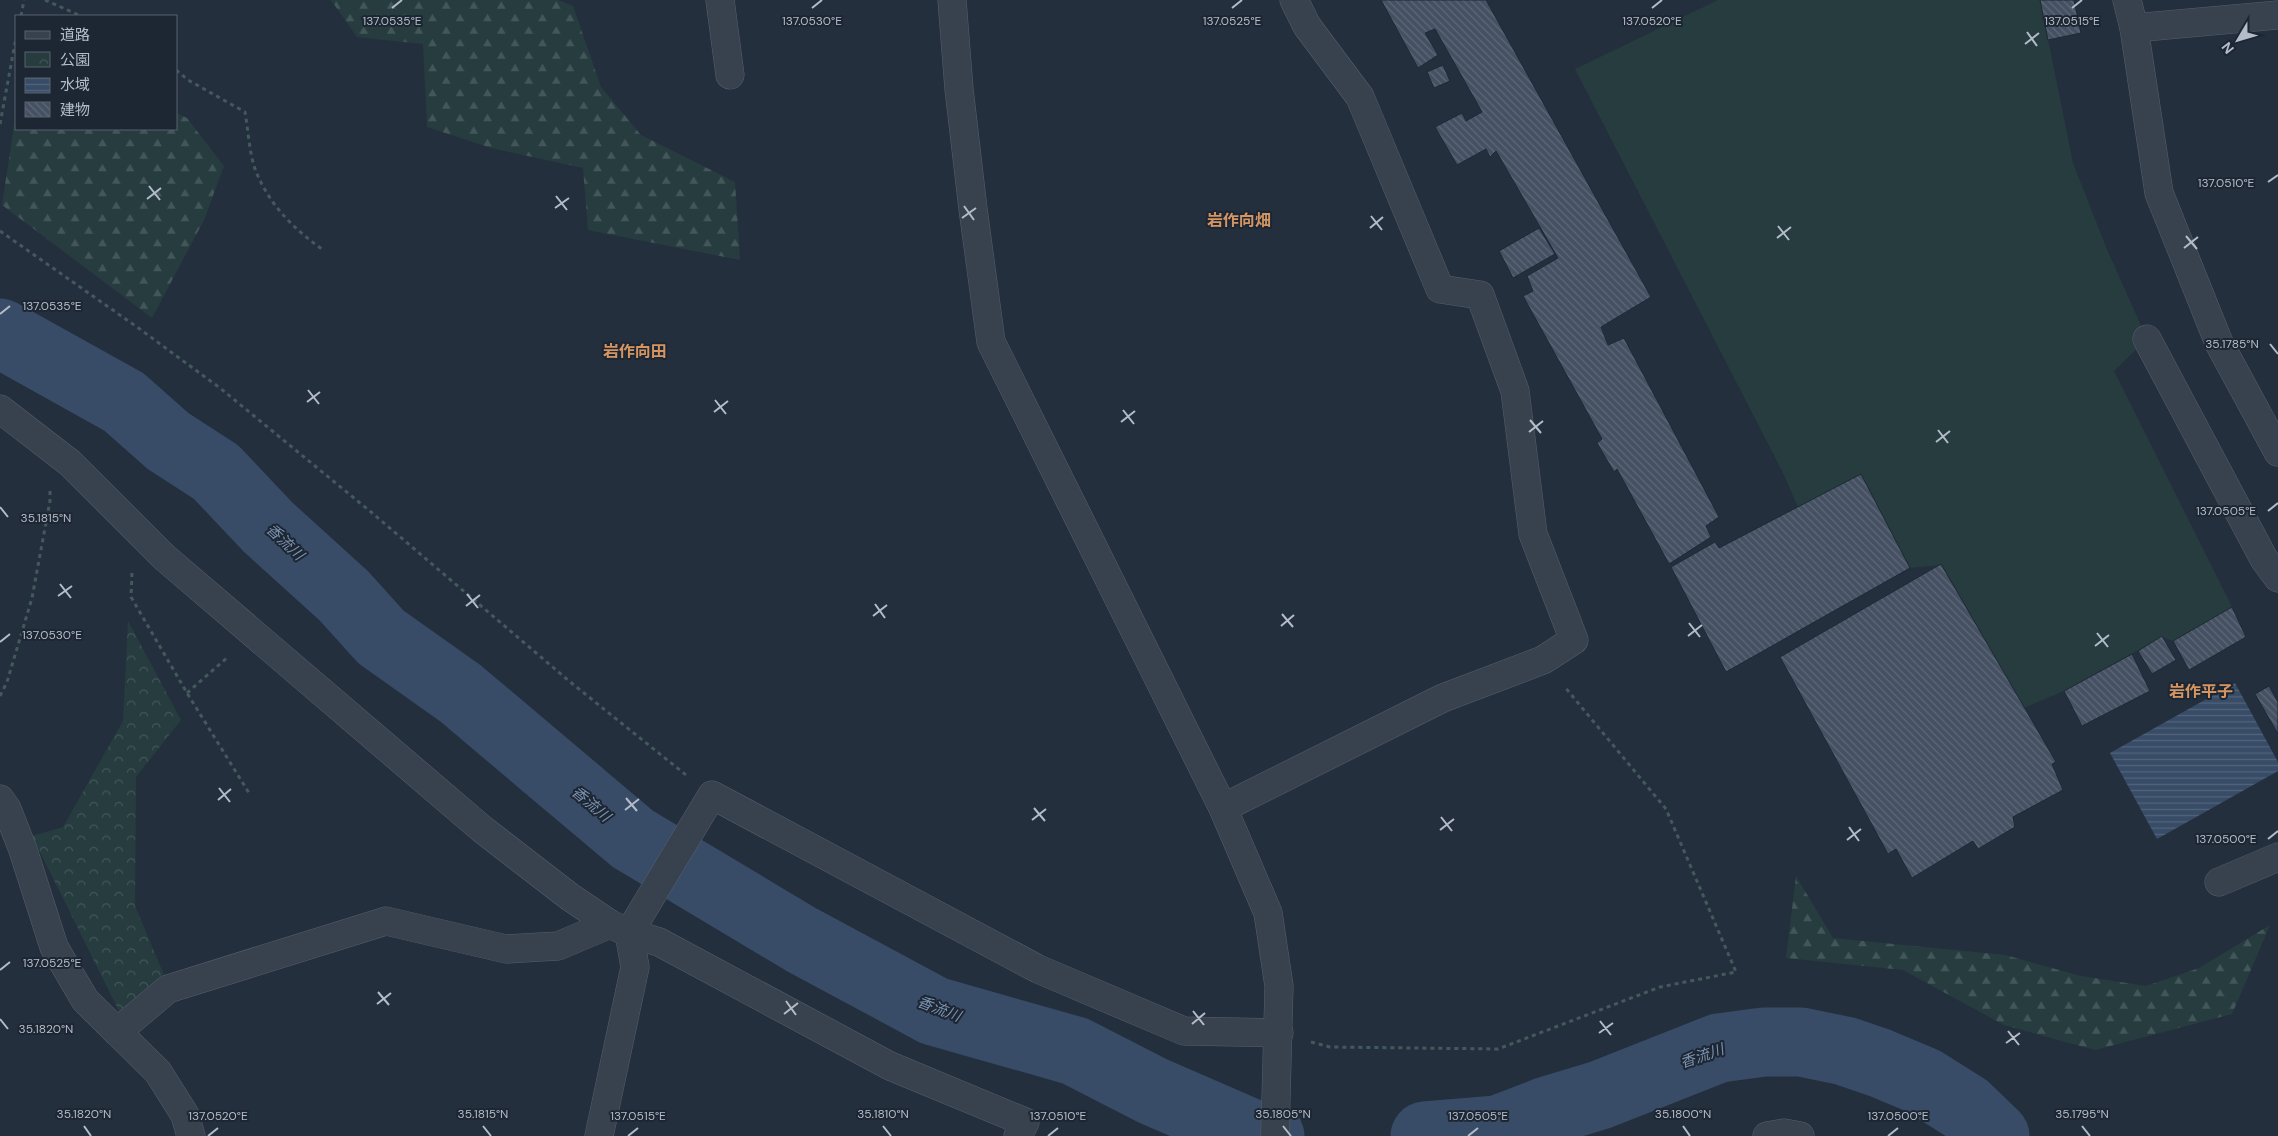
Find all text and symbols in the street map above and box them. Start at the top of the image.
text: 137.0535°E [362,13,422,29]
text: 137.0530°E [782,13,842,29]
text: 137.0525°E [1203,13,1262,29]
text: 137.0520°E [1622,13,1682,29]
text: 137.0515°E [2044,13,2100,29]
legend [15,15,178,130]
north arrow [2213,15,2263,65]
text: 道路 [60,25,90,45]
text: N [2218,38,2238,58]
text: 公園 [60,50,90,70]
text: 水域 [60,75,90,95]
text: 建物 [60,100,90,120]
text: 137.0510°E [2198,175,2255,191]
district label: 岩作向畑 [1207,210,1271,231]
text: 137.0535°E [22,298,82,314]
text: 35.1785°N [2205,336,2259,352]
district label: 岩作向田 [603,341,667,362]
text: 137.0505°E [2196,503,2256,519]
text: 35.1815°N [21,510,71,526]
water label: 香流川 [262,519,310,566]
text: 137.0530°E [22,627,82,643]
district label: 岩作平子 [2169,681,2233,702]
water label: 香流川 [567,782,616,827]
text: 137.0500°E [2195,831,2257,847]
text: 137.0525°E [23,955,82,971]
water label: 香流川 [914,992,965,1027]
text: 35.1820°N [19,1021,73,1037]
water label: 香流川 [1677,1039,1728,1073]
text: 35.1820°N [57,1106,111,1122]
text: 35.1815°N [458,1106,508,1122]
text: 35.1810°N [857,1106,909,1122]
text: 35.1805°N [1255,1106,1311,1122]
text: 35.1800°N [1655,1106,1711,1122]
text: 35.1795°N [2055,1106,2109,1122]
text: 137.0520°E [188,1108,248,1124]
text: 137.0515°E [610,1108,666,1124]
text: 137.0510°E [1030,1108,1087,1124]
text: 137.0505°E [1448,1108,1508,1124]
text: 137.0500°E [1867,1108,1929,1124]

